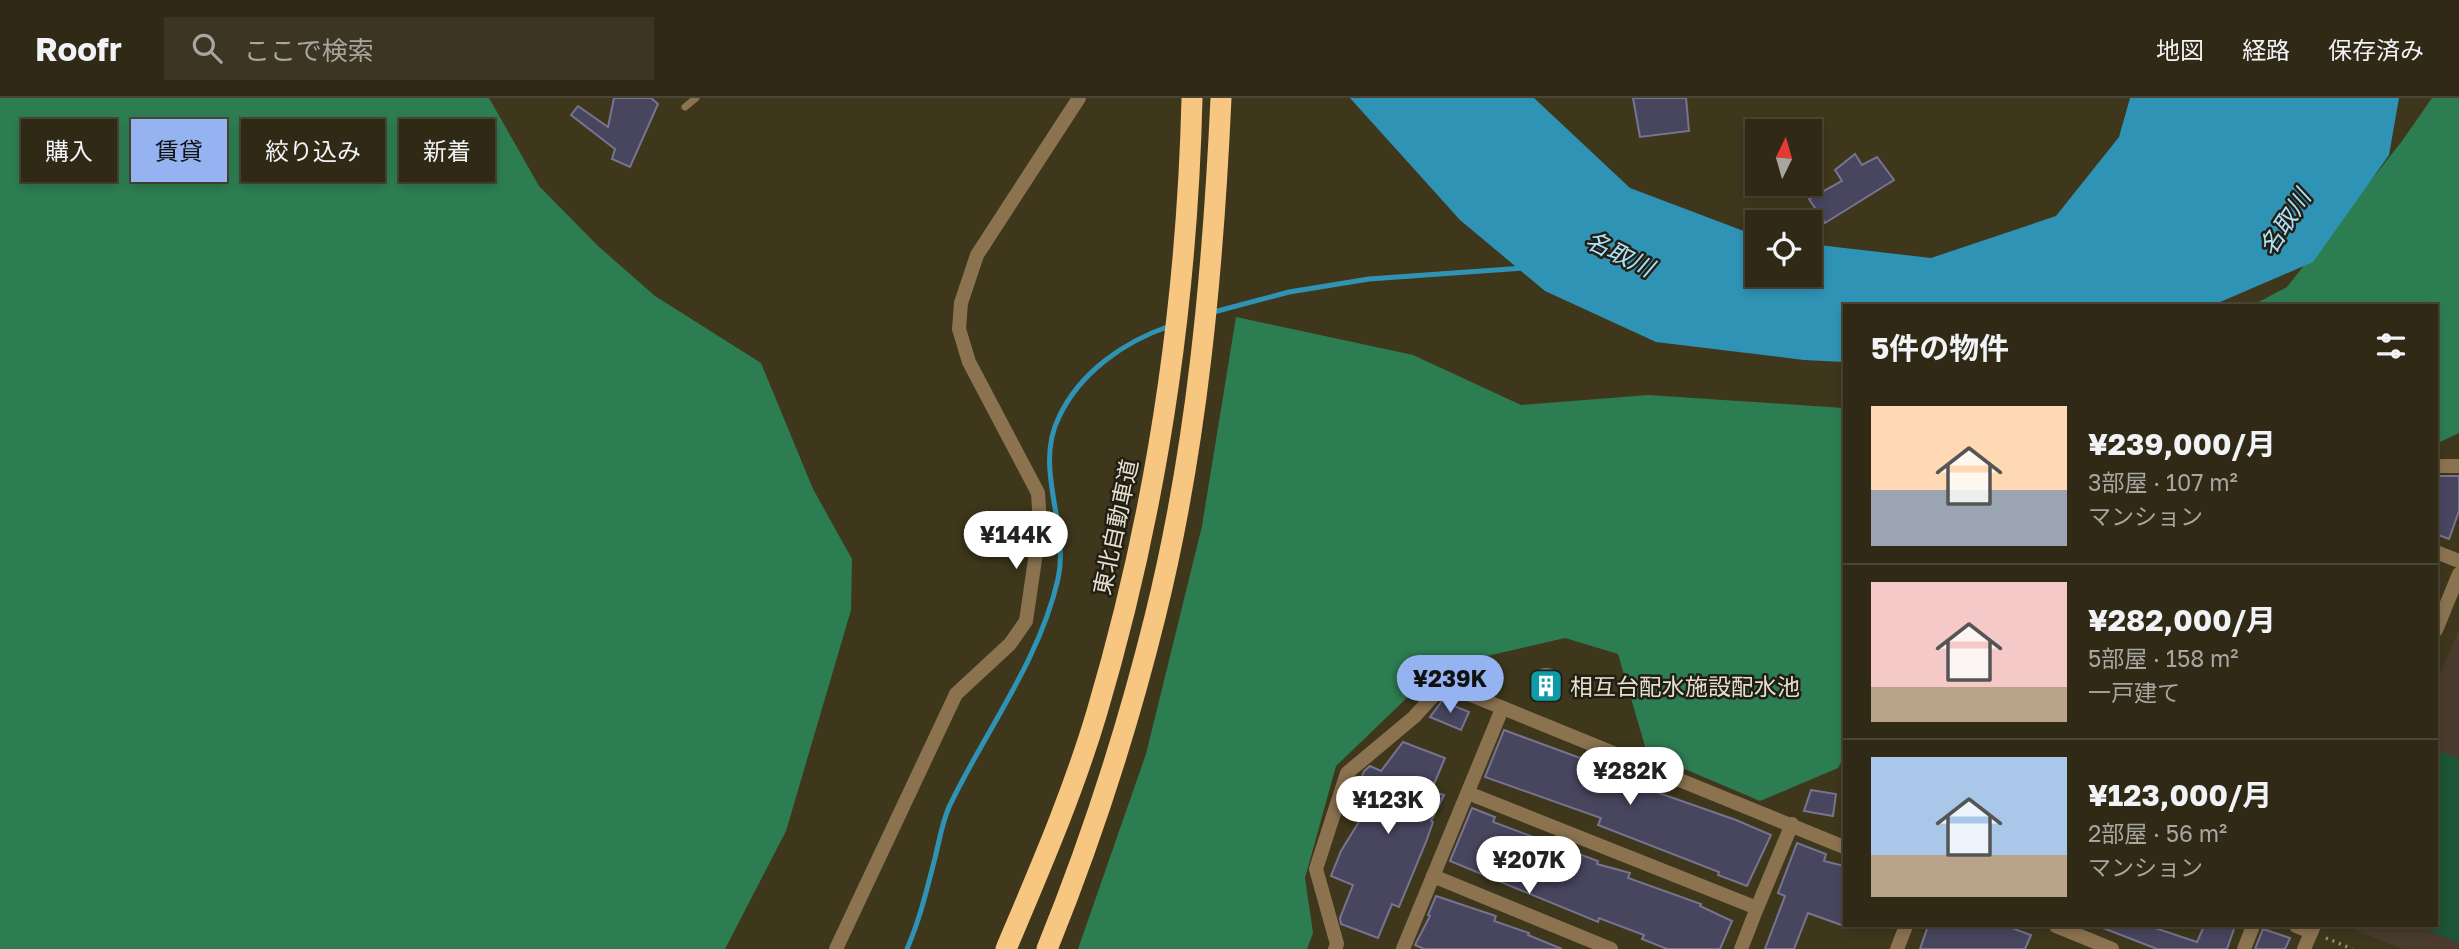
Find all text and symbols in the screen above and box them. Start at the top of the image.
search box [164,17,654,80]
text: Roofr [35,29,122,68]
icon: search [188,29,226,67]
text: ここで検索 [244,35,374,66]
text: 地図 [2156,35,2204,64]
text: 経路 [2242,35,2290,64]
text: 保存済み [2328,35,2424,64]
chip: 購入 [21,119,117,182]
chip: 賃貸 [131,119,227,182]
chip: 絞り込み [241,119,385,182]
chip: 新着 [399,119,495,182]
north arrow [1745,119,1822,196]
map controls [1745,119,1822,287]
water label: 名取川 [2252,181,2317,260]
button: locate [1745,210,1822,287]
water label: 名取川 [1581,224,1661,283]
icon: filters [2372,327,2410,365]
text: 5件の物件 [1871,330,2009,366]
text: ¥239,000/月 [2088,426,2276,462]
icon: home [1927,434,2011,518]
street label: 東北自動車道 [1087,457,1143,597]
text: 3部屋 · 107 m² [2088,468,2238,496]
text: マンション [2088,502,2203,530]
pin: ¥144K [967,512,1065,571]
text: ¥144K [980,520,1052,548]
text: ¥282,000/月 [2088,602,2276,638]
icon: home [1927,610,2011,694]
text: 5部屋 · 158 m² [2088,644,2239,672]
pin: ¥239K [1401,656,1499,715]
text: ¥239K [1413,664,1487,692]
building icon: 相互台配水施設配水池 [1527,667,1565,705]
place label: 相互台配水施設配水池 [1570,672,1800,700]
text: 一戸建て [2088,678,2180,706]
pin: ¥282K [1581,748,1679,807]
text: ¥282K [1593,756,1667,784]
pin: ¥123K [1339,776,1437,836]
text: ¥123,000/月 [2088,777,2272,813]
text: ¥123K [1352,785,1424,813]
icon: home [1927,785,2011,869]
text: 2部屋 · 56 m² [2088,819,2227,847]
pin: ¥207K [1480,836,1578,896]
text: ¥207K [1492,845,1566,873]
text: マンション [2088,853,2203,881]

